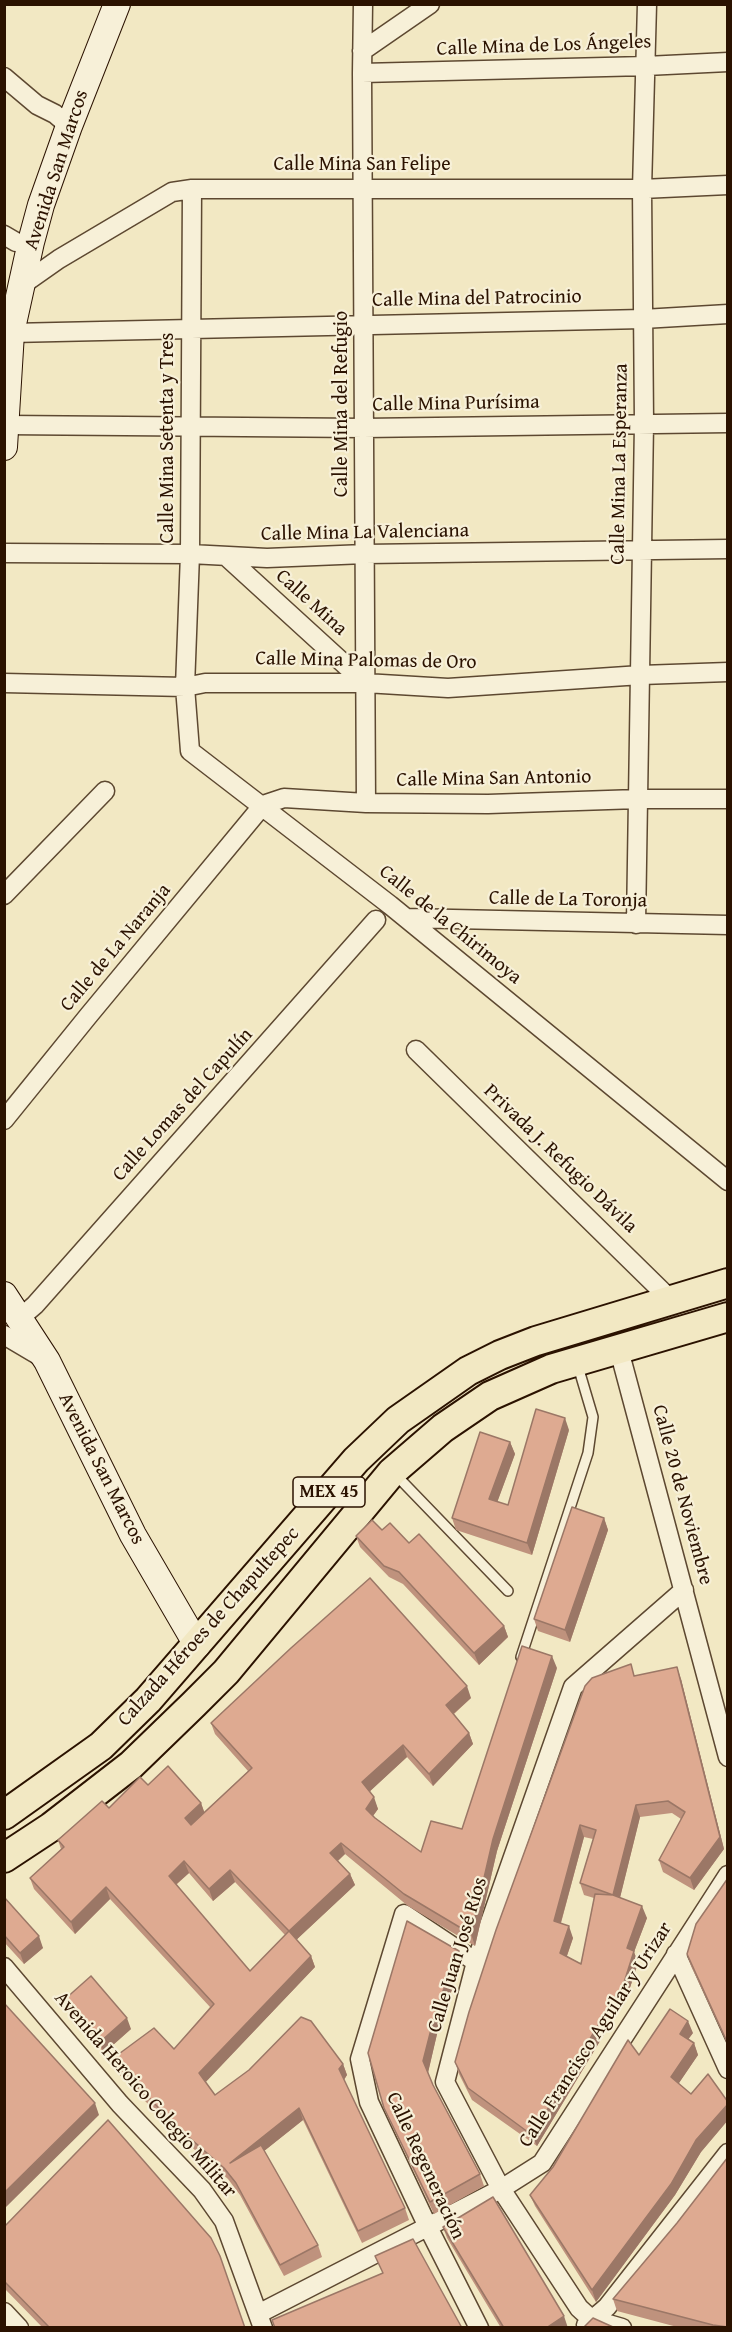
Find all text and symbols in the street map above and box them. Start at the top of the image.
street label: Calle Mina de Los Ángeles [436,30,652,62]
street label: Avenida San Marcos [20,87,94,253]
street label: Calle Mina San Felipe [273,153,451,177]
street label: Calle Mina del Patrocinio [372,285,582,313]
street label: Calle Mina del Refugio [330,311,354,497]
street label: Calle Mina Setenta y Tres [156,332,180,544]
street label: Calle Mina La Esperanza [606,363,634,565]
street label: Calle Mina Purísima [372,391,540,417]
street label: Calle Mina La Valenciana [261,519,469,547]
street label: Calle Mina [270,565,352,641]
street label: Calle Mina Palomas de Oro [255,647,477,675]
street label: Calle Mina San Antonio [396,765,592,793]
street label: Calle de la Chirimoya [374,860,526,990]
street label: Calle de La Naranja [56,879,176,1017]
street label: Calle de La Toronja [489,887,647,913]
street label: Calle Lomas del Capulín [108,1023,258,1187]
street label: Privada J. Refugio Dávila [478,1079,642,1239]
street label: Avenida San Marcos [52,1389,150,1549]
street label: Calle 20 de Noviembre [646,1402,718,1588]
road number: MEX 45 [293,1477,365,1507]
street label: Calzada Héroes de Chapultepec [113,1522,305,1732]
street label: Calle Juan José Ríos [423,1874,493,2036]
street label: Calle Francisco Aguilar y Urizar [514,1918,678,2152]
street label: Avenida Heroico Colegio Militar [49,1987,241,2203]
street label: Calle Regeneración [380,2089,470,2243]

